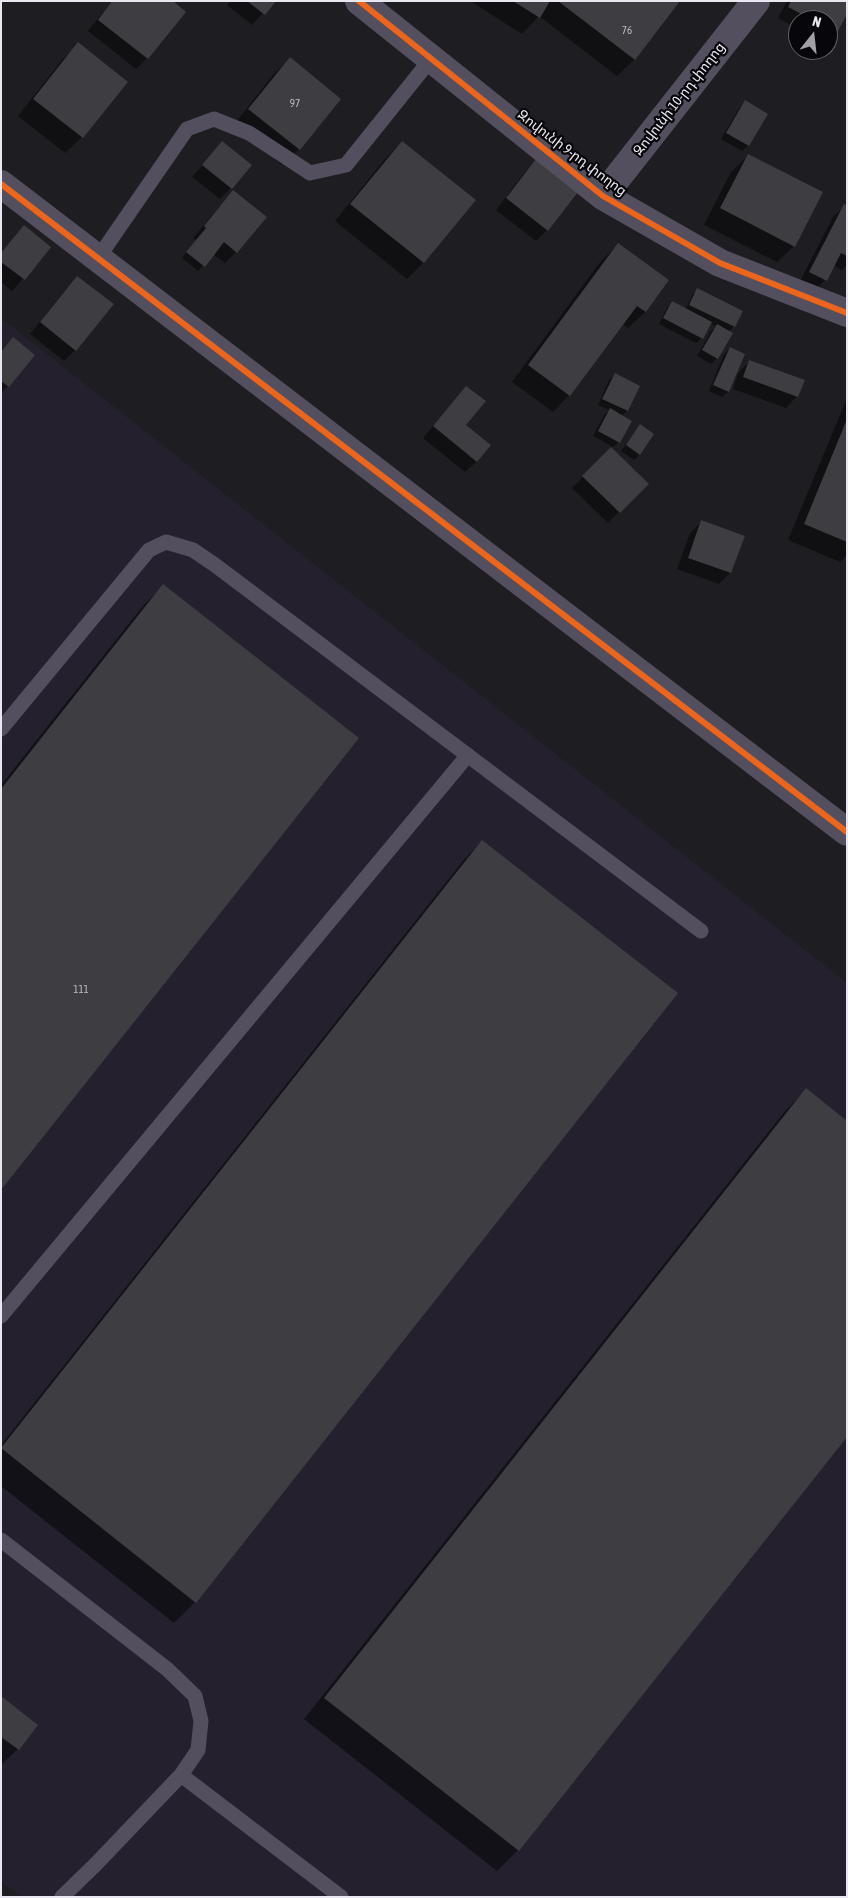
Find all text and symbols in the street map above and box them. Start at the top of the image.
north arrow [788,10,838,60]
text: N [811,13,823,30]
house number: 76 [622,24,632,38]
street label: Զովունի 10-րդ փողոց [630,39,728,159]
house number: 97 [290,97,300,111]
street label: Զովունի 9-րդ փողոց [514,106,630,200]
house number: 111 [73,983,89,997]

